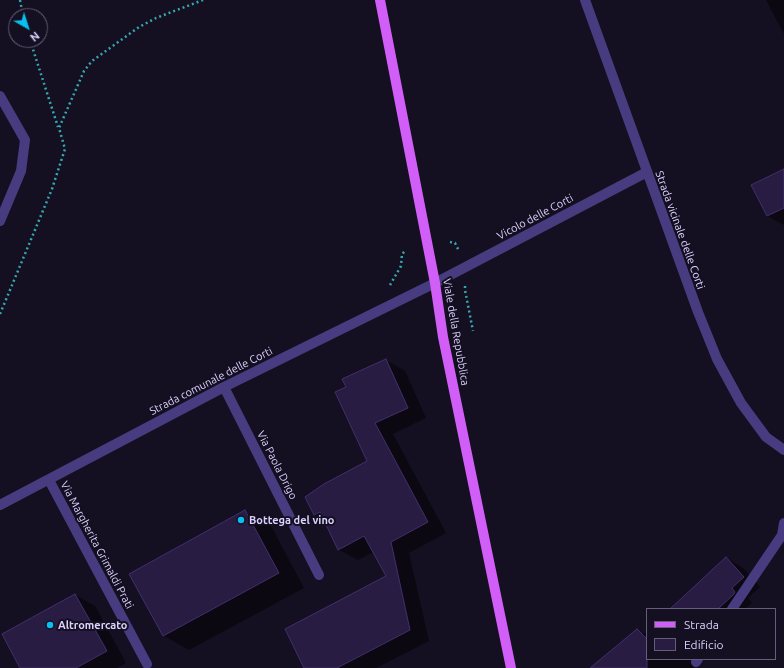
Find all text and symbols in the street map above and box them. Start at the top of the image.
north arrow [8,8,48,48]
text: N [28,29,42,44]
street label: Strada vicinale delle Corti [652,169,708,291]
street label: Vicolo delle Corti [495,191,575,243]
street label: Viale della Repubblica [440,277,472,387]
street label: Strada comunale delle Corti [147,344,275,418]
street label: Via Paola Drigo [254,429,300,501]
street label: Via Margherita Grimaldi Prati [58,479,136,611]
place label: Bottega del vino [249,513,334,527]
marker: Bottega del vino [236,515,246,525]
legend [646,608,776,660]
place label: Altromercato [58,618,127,632]
text: Strada [684,618,719,631]
marker: Altromercato [45,620,55,630]
text: Edificio [684,638,724,651]

